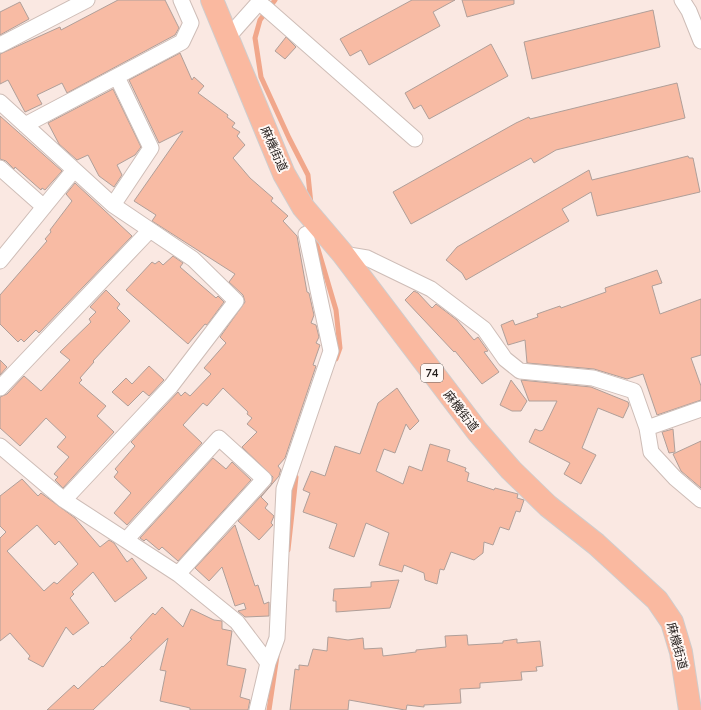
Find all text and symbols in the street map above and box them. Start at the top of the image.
street label: 麻機街道 [258,124,291,174]
road number: 74 [421,364,443,382]
street label: 麻機街道 [441,387,482,434]
street label: 麻機街道 [664,621,691,671]

